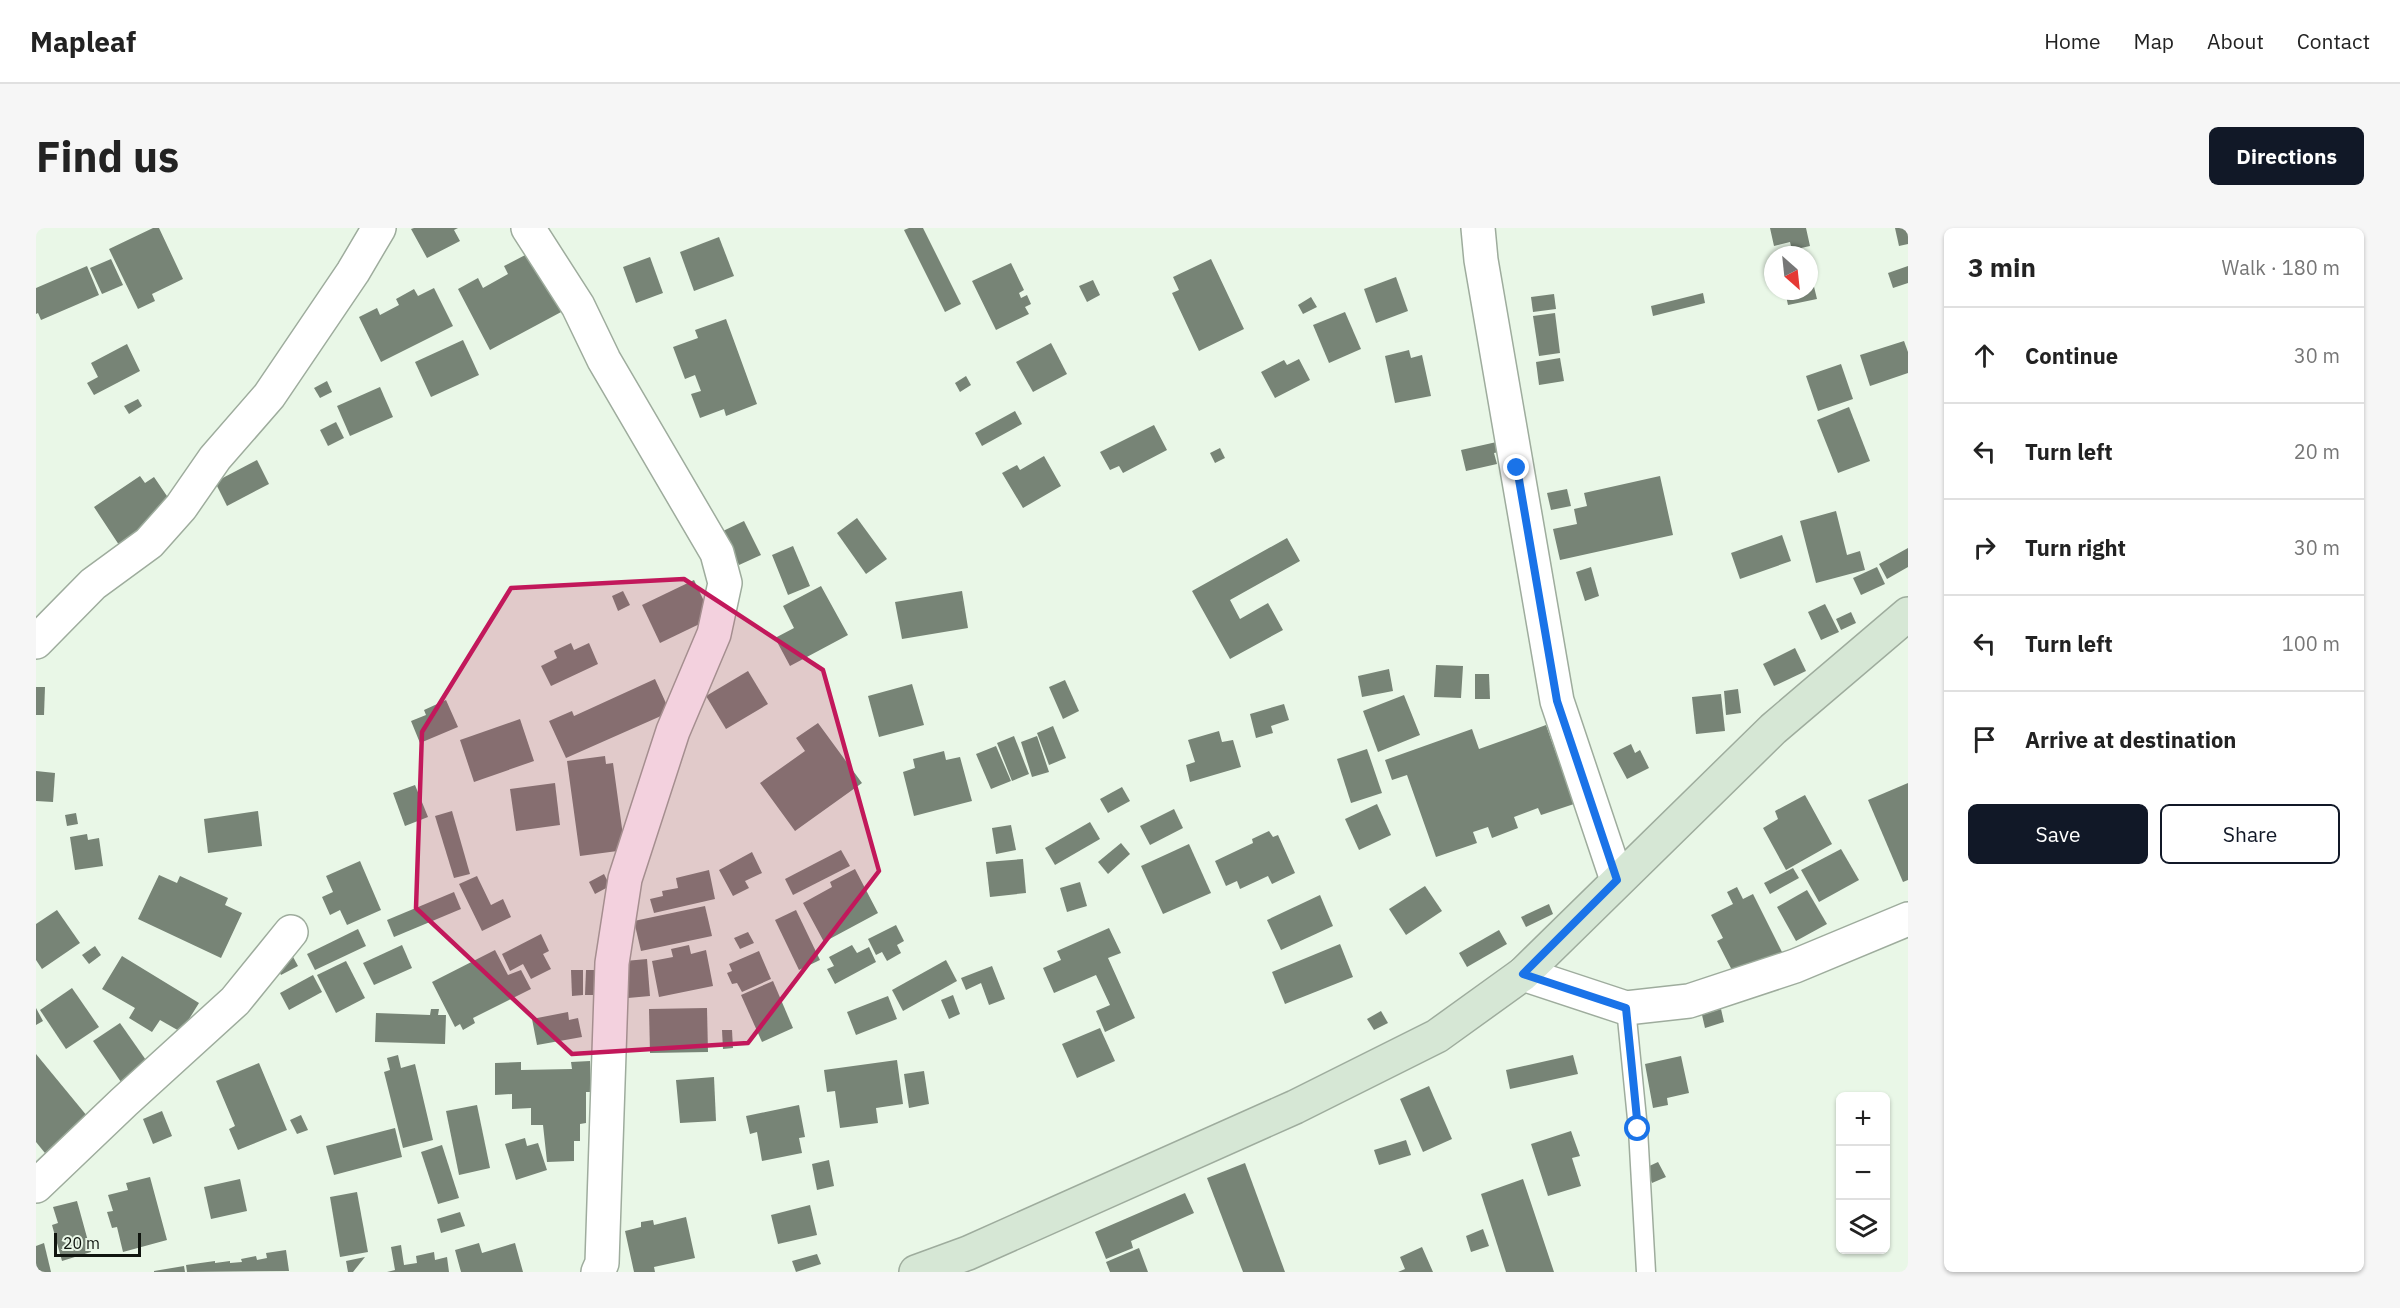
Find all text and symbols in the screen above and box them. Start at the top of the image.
text: Mapleaf [30,23,136,60]
text: Home [2044,27,2101,55]
text: Map [2134,27,2174,55]
text: About [2207,27,2264,55]
text: Contact [2297,27,2370,55]
button: Directions [2209,127,2364,185]
text: Find us [36,129,179,184]
north arrow [1764,246,1818,300]
text: 3 min [1968,250,2036,284]
text: Walk · 180 m [2222,254,2340,281]
icon: ahead [1968,339,2001,372]
text: Continue [2025,341,2118,370]
text: 30 m [2294,342,2340,369]
icon: left [1968,435,2001,468]
text: Turn left [2025,437,2113,466]
text: 20 m [2294,438,2340,465]
route end [1503,454,1529,480]
icon: right [1968,531,2001,564]
text: Turn right [2025,533,2126,562]
text: 30 m [2294,534,2340,561]
icon: left [1968,627,2001,660]
text: Turn left [2025,629,2113,658]
text: 100 m [2282,630,2340,657]
icon: arrive [1968,723,2001,756]
text: Arrive at destination [2025,725,2236,754]
button: Save [1968,804,2148,864]
button: Share [2160,804,2340,864]
map controls [1836,1092,1890,1254]
button: + [1836,1092,1890,1146]
route start [1624,1115,1650,1141]
button: − [1836,1146,1890,1200]
button: layers [1836,1200,1890,1254]
scale bar [54,1230,141,1258]
text: 20 m [63,1233,100,1253]

